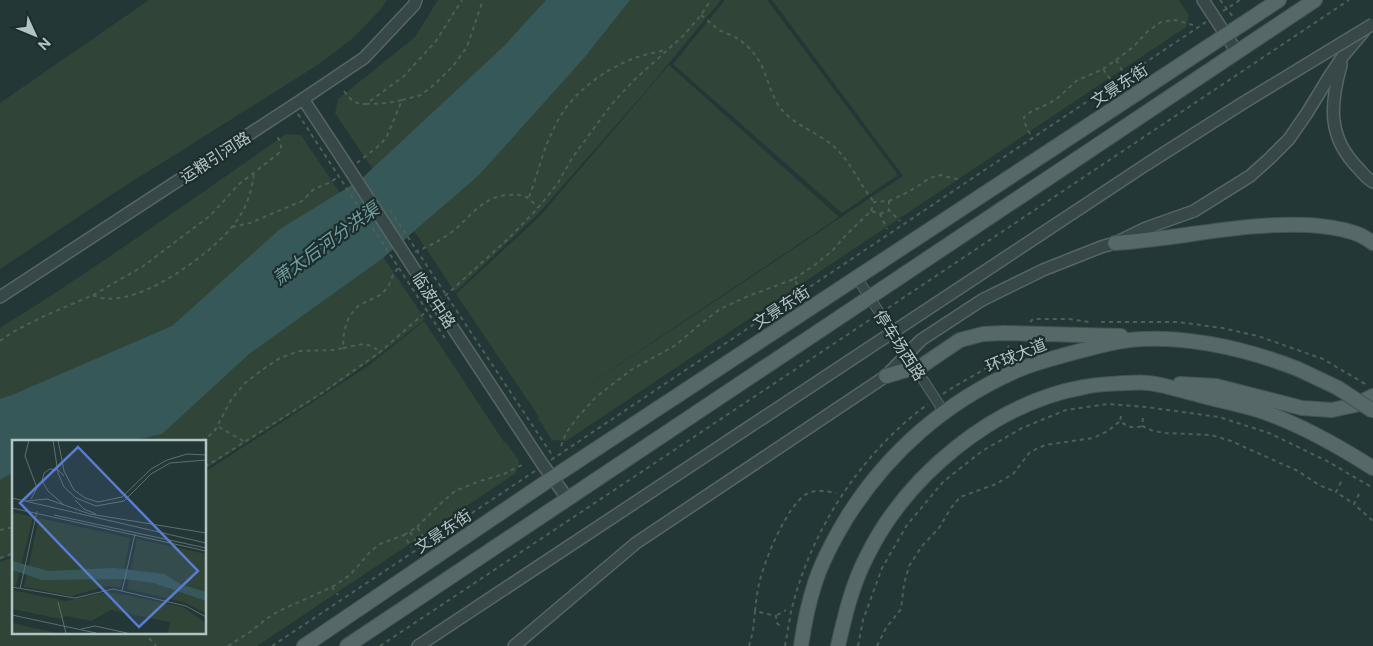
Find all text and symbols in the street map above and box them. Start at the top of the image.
north arrow [10,10,60,60]
text: N [35,35,54,54]
street label: 文景东街 [1087,60,1151,111]
street label: 运粮引河路 [177,128,254,187]
water label: 萧太后河分洪渠 [269,196,385,289]
street label: 临波中路 [408,268,459,332]
street label: 文景东街 [749,282,813,333]
street label: 停车场西路 [870,307,929,384]
street label: 环球大道 [983,335,1049,376]
inset map [12,440,206,634]
street label: 文景东街 [411,506,475,557]

